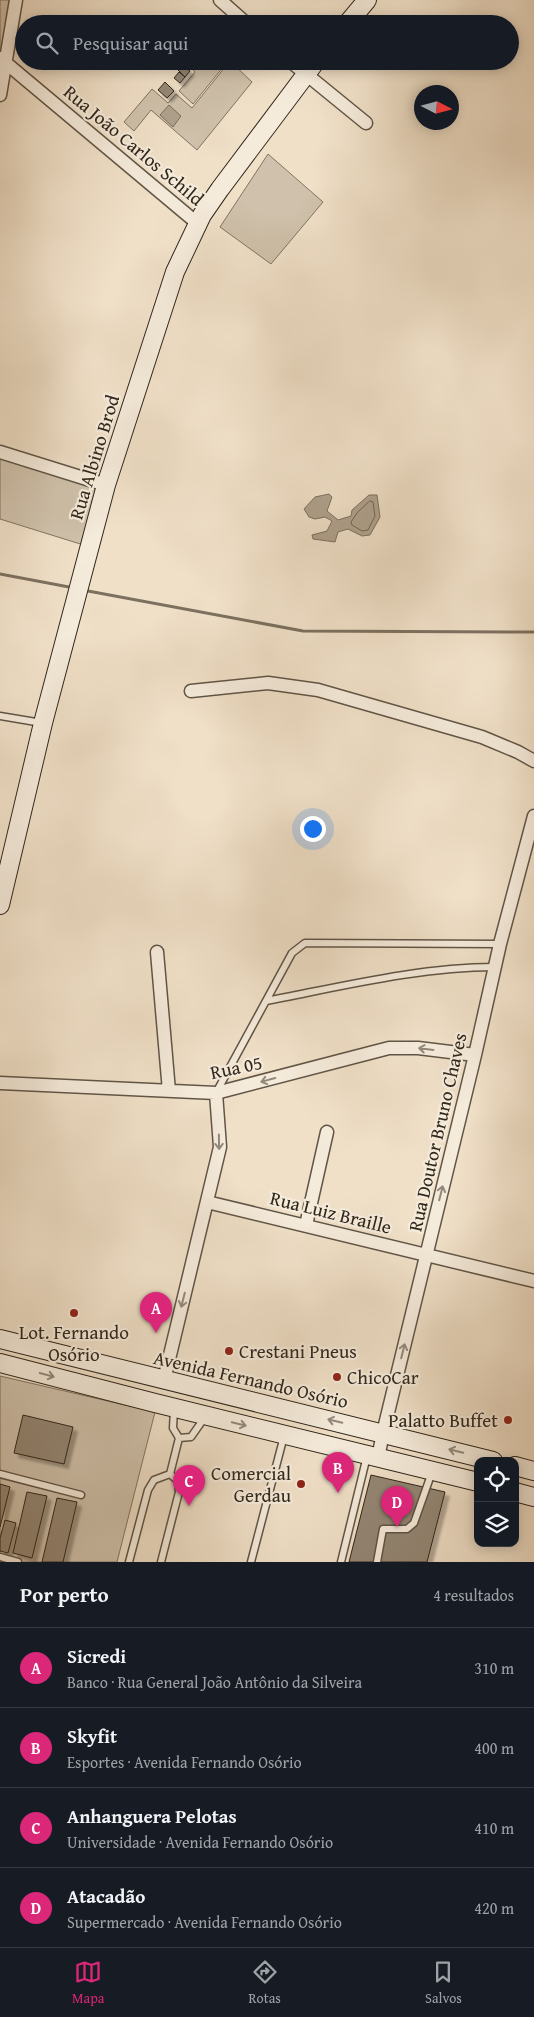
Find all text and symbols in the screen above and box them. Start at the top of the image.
search box [15,15,519,70]
icon: search [33,29,61,57]
text: Pesquisar aqui [73,29,188,57]
street label: Rua João Carlos Schild [58,78,211,213]
north arrow [414,85,459,130]
street label: Rua Albino Brod [62,390,127,523]
your location [300,816,326,842]
street label: Rua Doutor Bruno Chaves [401,1030,473,1234]
one-way arrow [419,1044,435,1054]
street label: Rua 05 [207,1048,265,1086]
one-way arrow [260,1075,276,1085]
one-way arrow [214,1133,224,1149]
street label: Rua Luiz Braille [267,1183,395,1241]
one-way arrow [437,1186,446,1202]
one-way arrow [178,1291,188,1307]
pin: A [140,1292,172,1333]
marker: Lot. Fernando Osório [68,1307,80,1319]
place label: Lot. Fernando Osório [19,1318,129,1368]
place label: Crestani Pneus [239,1337,357,1365]
street label: Avenida Fernando Osório [151,1343,351,1415]
one-way arrow [399,1344,408,1360]
marker: Crestani Pneus [223,1345,235,1357]
place label: ChicoCar [347,1363,419,1391]
one-way arrow [39,1371,55,1381]
marker: ChicoCar [331,1371,343,1383]
place label: Palatto Buffet [388,1406,498,1434]
marker: Palatto Buffet [502,1414,514,1426]
one-way arrow [328,1416,344,1425]
one-way arrow [230,1420,246,1429]
one-way arrow [448,1446,464,1456]
pin: B [322,1452,354,1493]
map controls [474,1457,519,1547]
button: locate [474,1457,519,1502]
place label: Comercial Gerdau [211,1459,292,1509]
pin: C [173,1465,205,1506]
marker: Comercial Gerdau [295,1478,307,1490]
pin: D [381,1486,413,1527]
button: layers [474,1502,519,1547]
text: Por perto [20,1579,109,1610]
text: 4 resultados [433,1583,514,1607]
text: Sicredi [67,1642,126,1670]
text: A [31,1656,41,1680]
text: 310 m [474,1656,514,1680]
text: Banco · Rua General João Antônio da Silveira [67,1670,362,1694]
text: Skyfit [67,1722,117,1750]
text: B [31,1736,41,1760]
text: 400 m [474,1736,514,1760]
text: Esportes · Avenida Fernando Osório [67,1750,302,1774]
text: Anhanguera Pelotas [67,1802,237,1830]
text: C [31,1816,41,1840]
text: 410 m [474,1816,514,1840]
text: Universidade · Avenida Fernando Osório [67,1830,333,1854]
text: Atacadão [67,1882,145,1910]
text: D [31,1896,41,1920]
text: 420 m [474,1896,514,1920]
text: Supermercado · Avenida Fernando Osório [67,1910,342,1934]
tab: Mapa [72,1958,104,2008]
tab: Rotas [249,1958,281,2008]
tab: Salvos [425,1958,462,2008]

